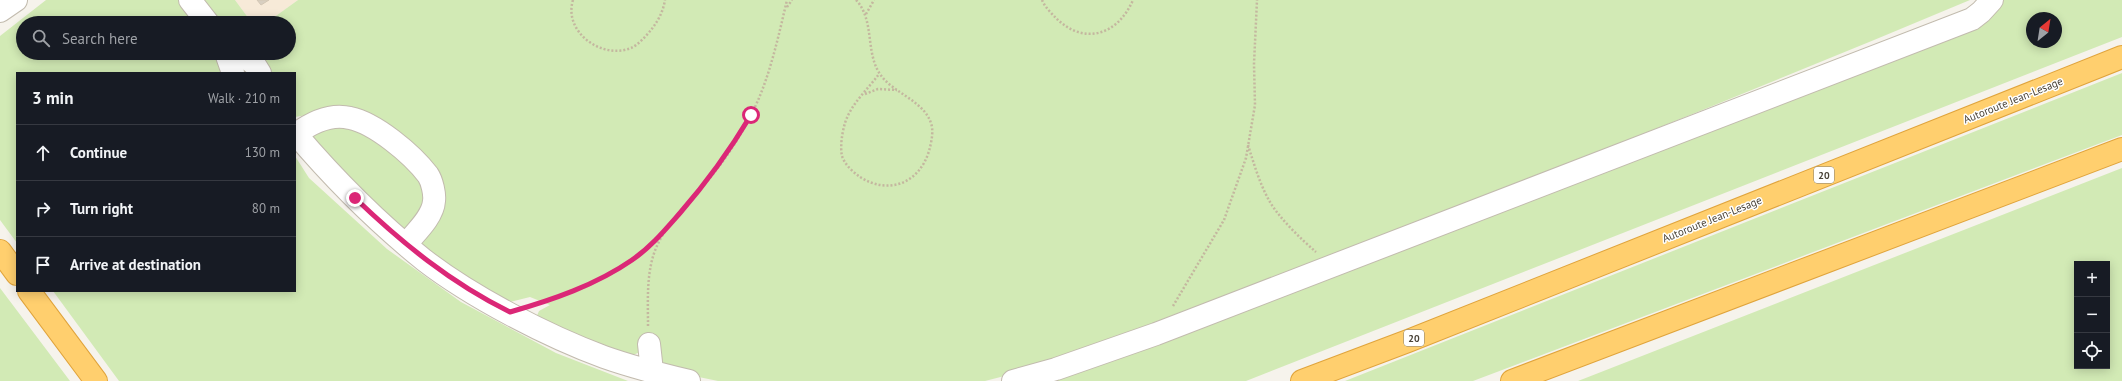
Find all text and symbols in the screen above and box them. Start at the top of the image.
north arrow [2026,12,2062,48]
search box [16,16,296,60]
icon: search [30,27,52,49]
text: Search here [62,29,138,48]
street label: Autoroute Jean-Lesage [1961,74,2065,126]
text: 3 min [32,87,73,109]
text: Walk · 210 m [208,90,280,107]
route start [742,106,760,124]
icon: ahead [32,142,54,164]
text: Continue [70,143,127,162]
text: 130 m [245,144,280,161]
road number: 20 [1814,167,1834,183]
route end [346,189,364,207]
street label: Autoroute Jean-Lesage [1660,193,1764,245]
icon: right [32,198,54,220]
text: Turn right [70,199,133,218]
text: 80 m [252,200,280,217]
icon: arrive [32,254,54,276]
text: Arrive at destination [70,255,201,274]
map controls [2074,261,2110,369]
button: + [2074,261,2110,297]
button: − [2074,297,2110,333]
road number: 20 [1404,330,1424,346]
button: locate [2074,333,2110,369]

